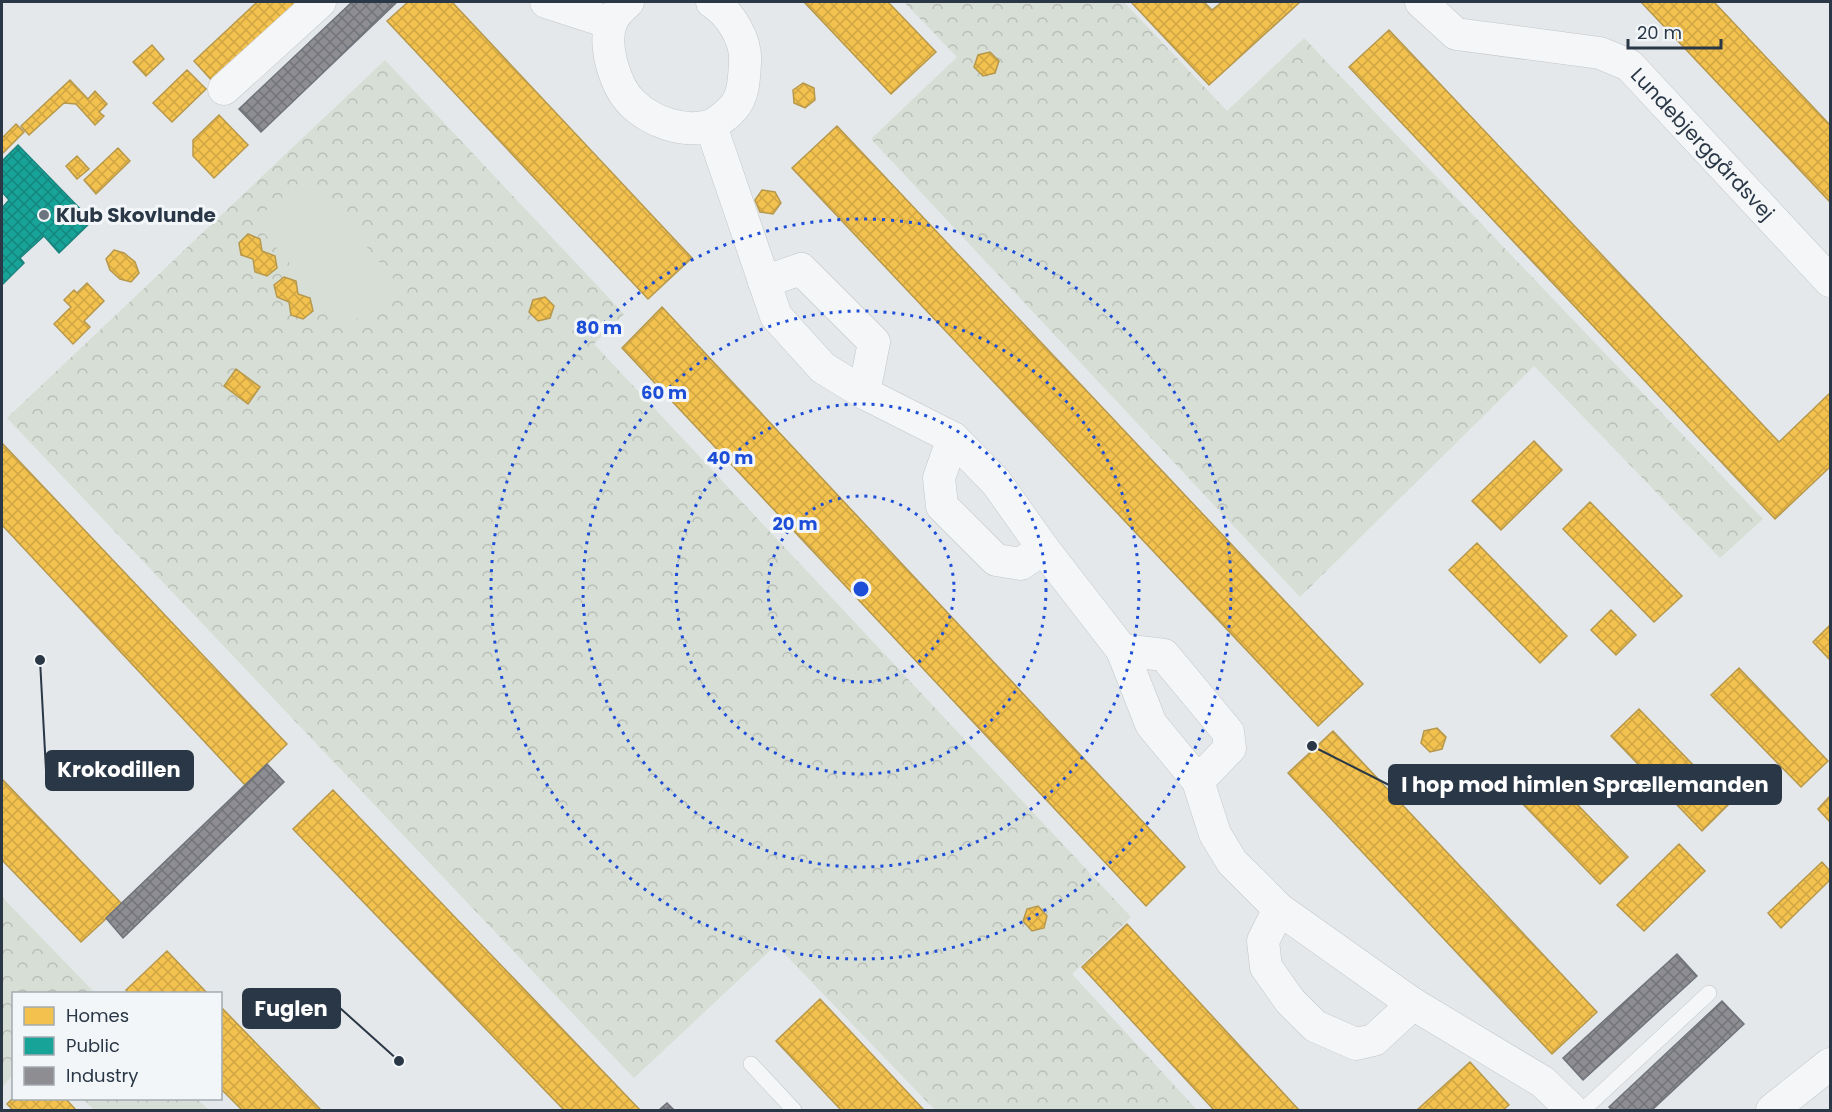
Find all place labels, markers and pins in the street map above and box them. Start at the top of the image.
place label: Klub Skovlunde [56,201,216,229]
marker: Klub Skovlunde [37,208,51,222]
centre of rings [851,579,871,599]
callout: Krokodillen [46,751,193,790]
callout: I hop mod himlen Sprællemanden [1389,765,1781,804]
callout: Fuglen [243,989,340,1028]

